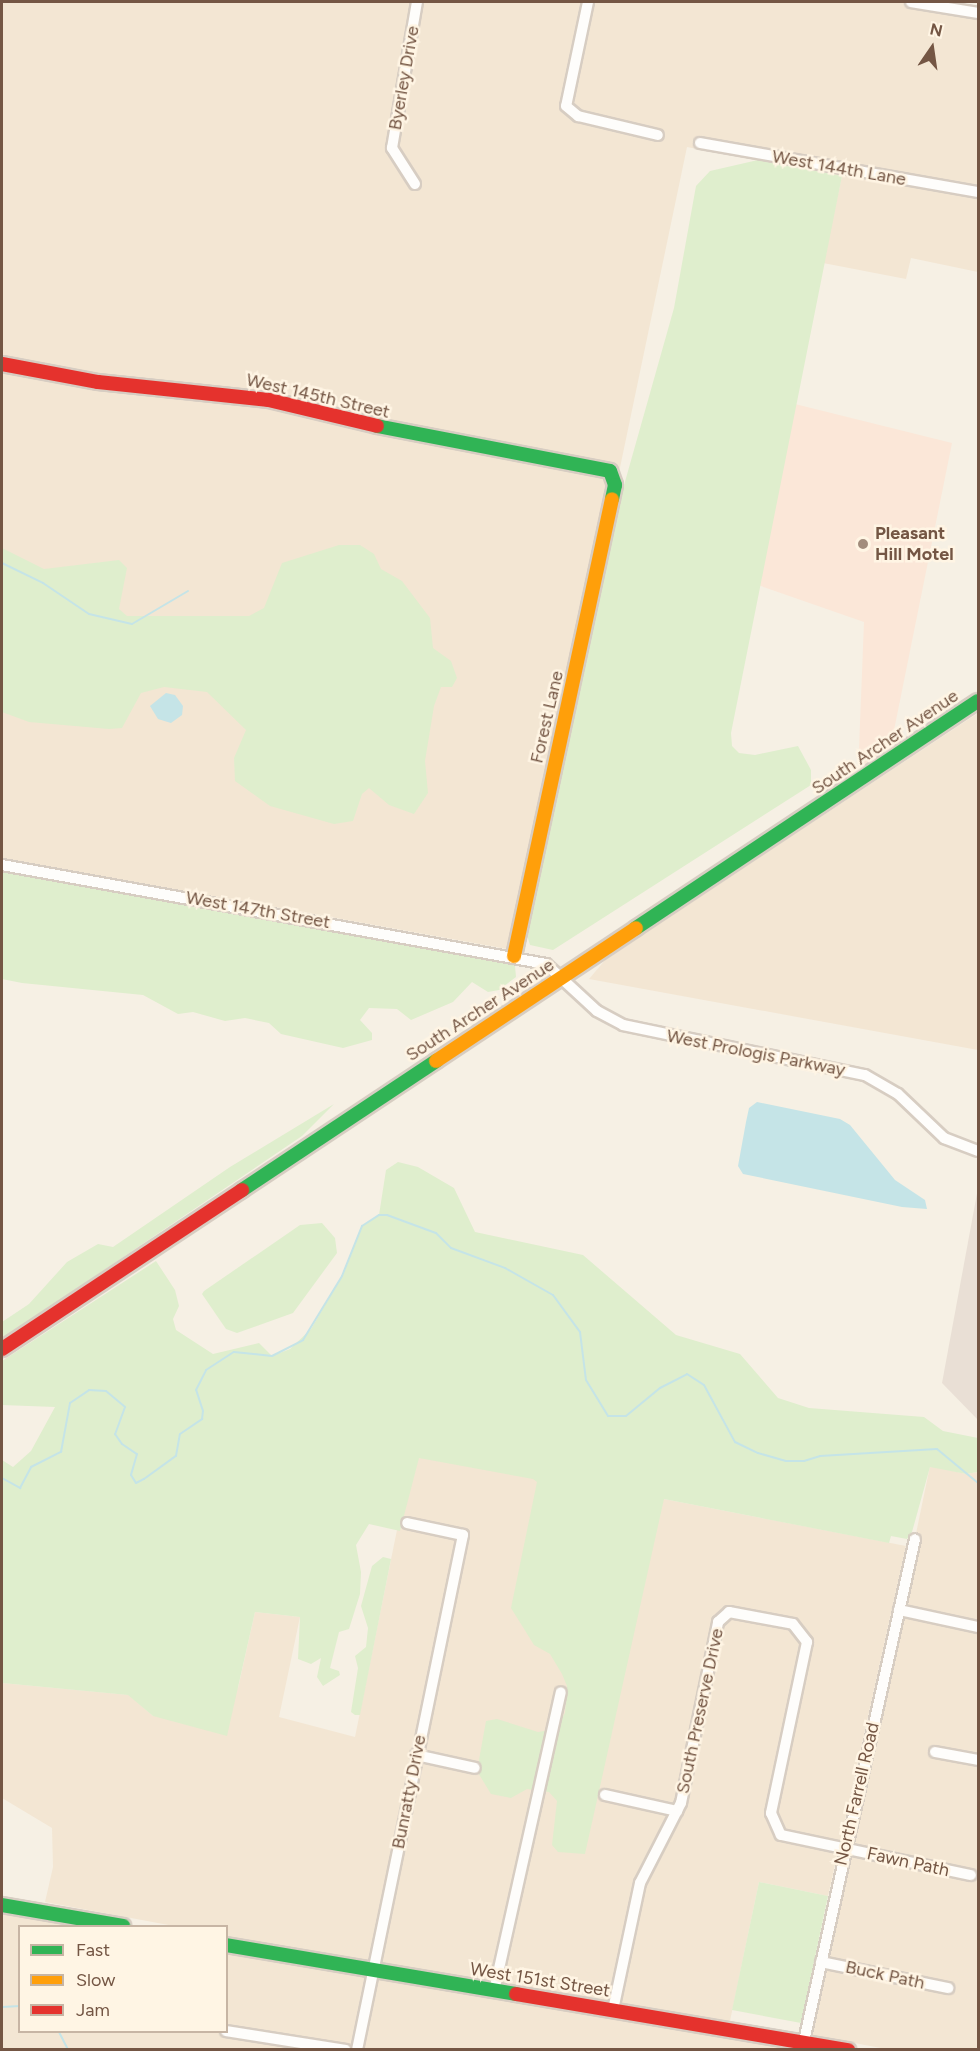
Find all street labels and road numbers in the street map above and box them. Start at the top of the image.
street label: Byerley Drive [384,24,424,132]
street label: West 144th Lane [770,146,908,190]
street label: West 145th Street [244,369,392,423]
street label: Forest Lane [526,669,568,765]
street label: South Archer Avenue [808,685,962,799]
street label: West 147th Street [184,887,332,933]
street label: South Archer Avenue [402,954,558,1066]
street label: West Prologis Parkway [665,1025,847,1081]
street label: South Preserve Drive [672,1626,728,1796]
street label: North Farrell Road [830,1720,884,1868]
street label: Bunratty Drive [387,1733,431,1851]
street label: Fawn Path [865,1843,951,1881]
street label: Buck Path [844,1956,926,1994]
street label: West 151st Street [469,1958,611,2002]

